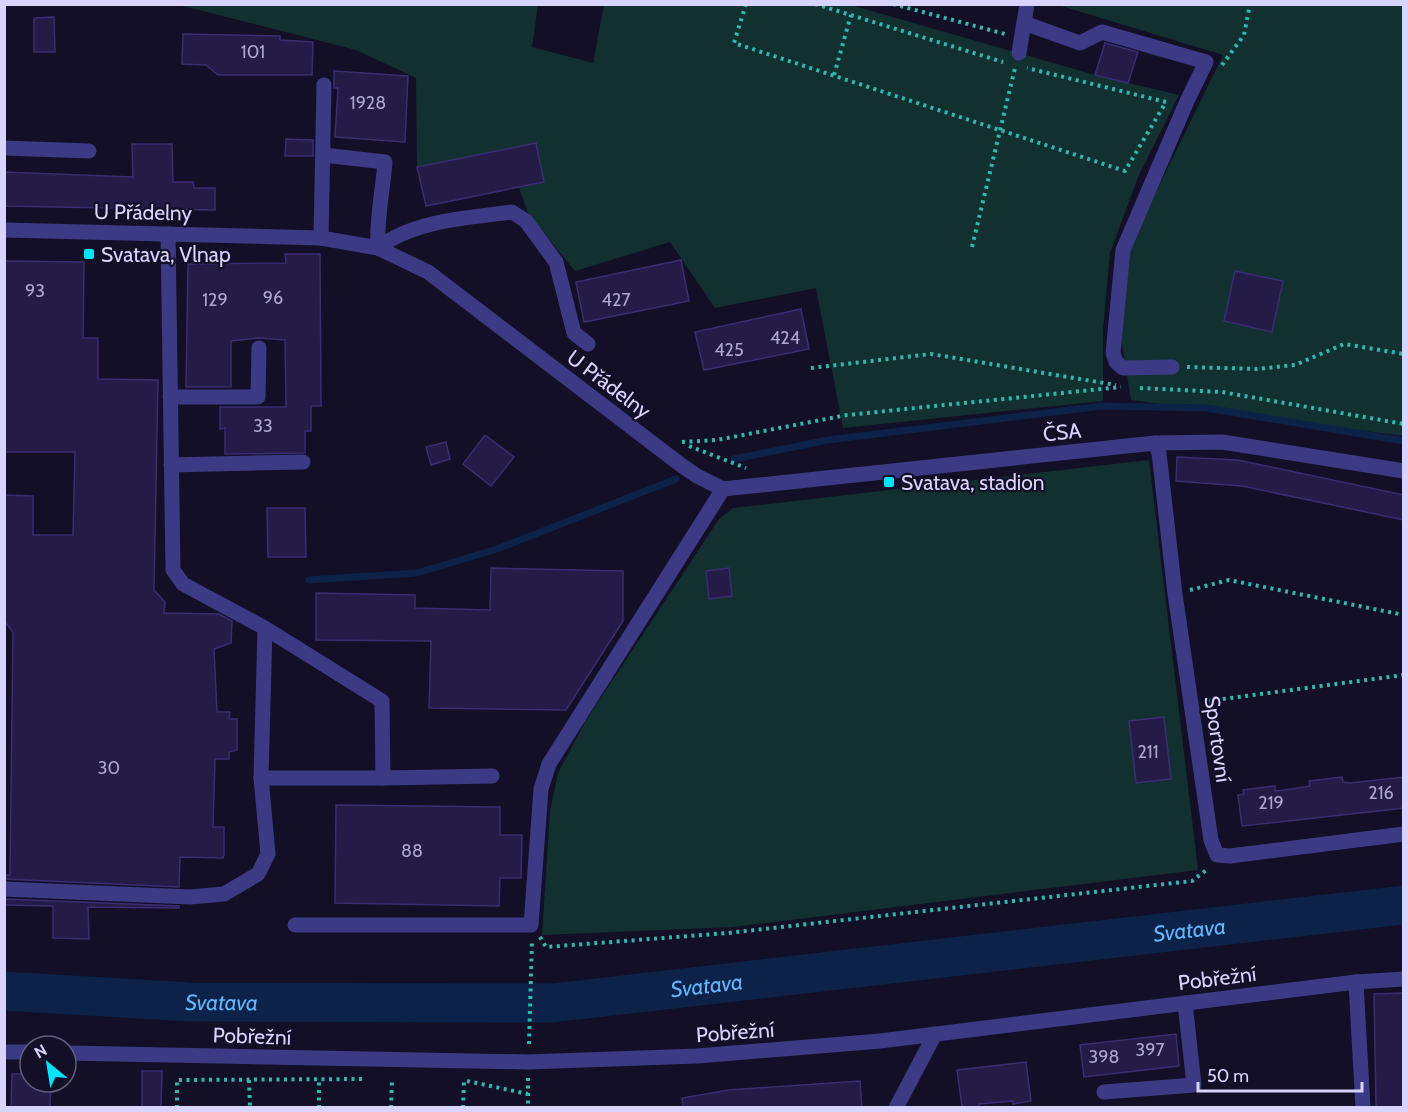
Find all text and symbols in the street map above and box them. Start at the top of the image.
house number: 101 [241,41,265,63]
house number: 1928 [350,92,386,114]
street label: U Přádelny [94,199,193,225]
place label: Svatava, Vlnap [101,242,231,267]
marker: Svatava, Vlnap [82,247,96,261]
house number: 93 [25,280,45,302]
house number: 96 [263,287,283,309]
house number: 129 [202,289,228,311]
house number: 427 [602,289,630,311]
house number: 424 [770,327,800,349]
house number: 425 [714,339,744,361]
street label: U Přádelny [562,345,656,424]
house number: 33 [253,415,273,437]
street label: ČSA [1042,418,1082,446]
place label: Svatava, stadion [901,470,1045,495]
marker: Svatava, stadion [882,475,896,489]
street label: Sportovní [1200,694,1237,784]
house number: 211 [1137,741,1159,763]
house number: 30 [98,757,120,779]
house number: 216 [1368,782,1394,804]
house number: 219 [1258,792,1284,814]
house number: 88 [401,840,423,862]
water label: Svatava [1152,912,1227,947]
street label: Pobřežní [1177,961,1258,995]
water label: Svatava [669,968,744,1003]
water label: Svatava [185,988,258,1016]
street label: Pobřežní [695,1017,776,1047]
street label: Pobřežní [212,1022,292,1050]
north arrow [18,1034,78,1094]
house number: 397 [1135,1039,1165,1061]
text: N [31,1040,50,1062]
house number: 398 [1089,1046,1119,1068]
scale bar [1198,1055,1362,1093]
text: 50 m [1207,1065,1249,1087]

